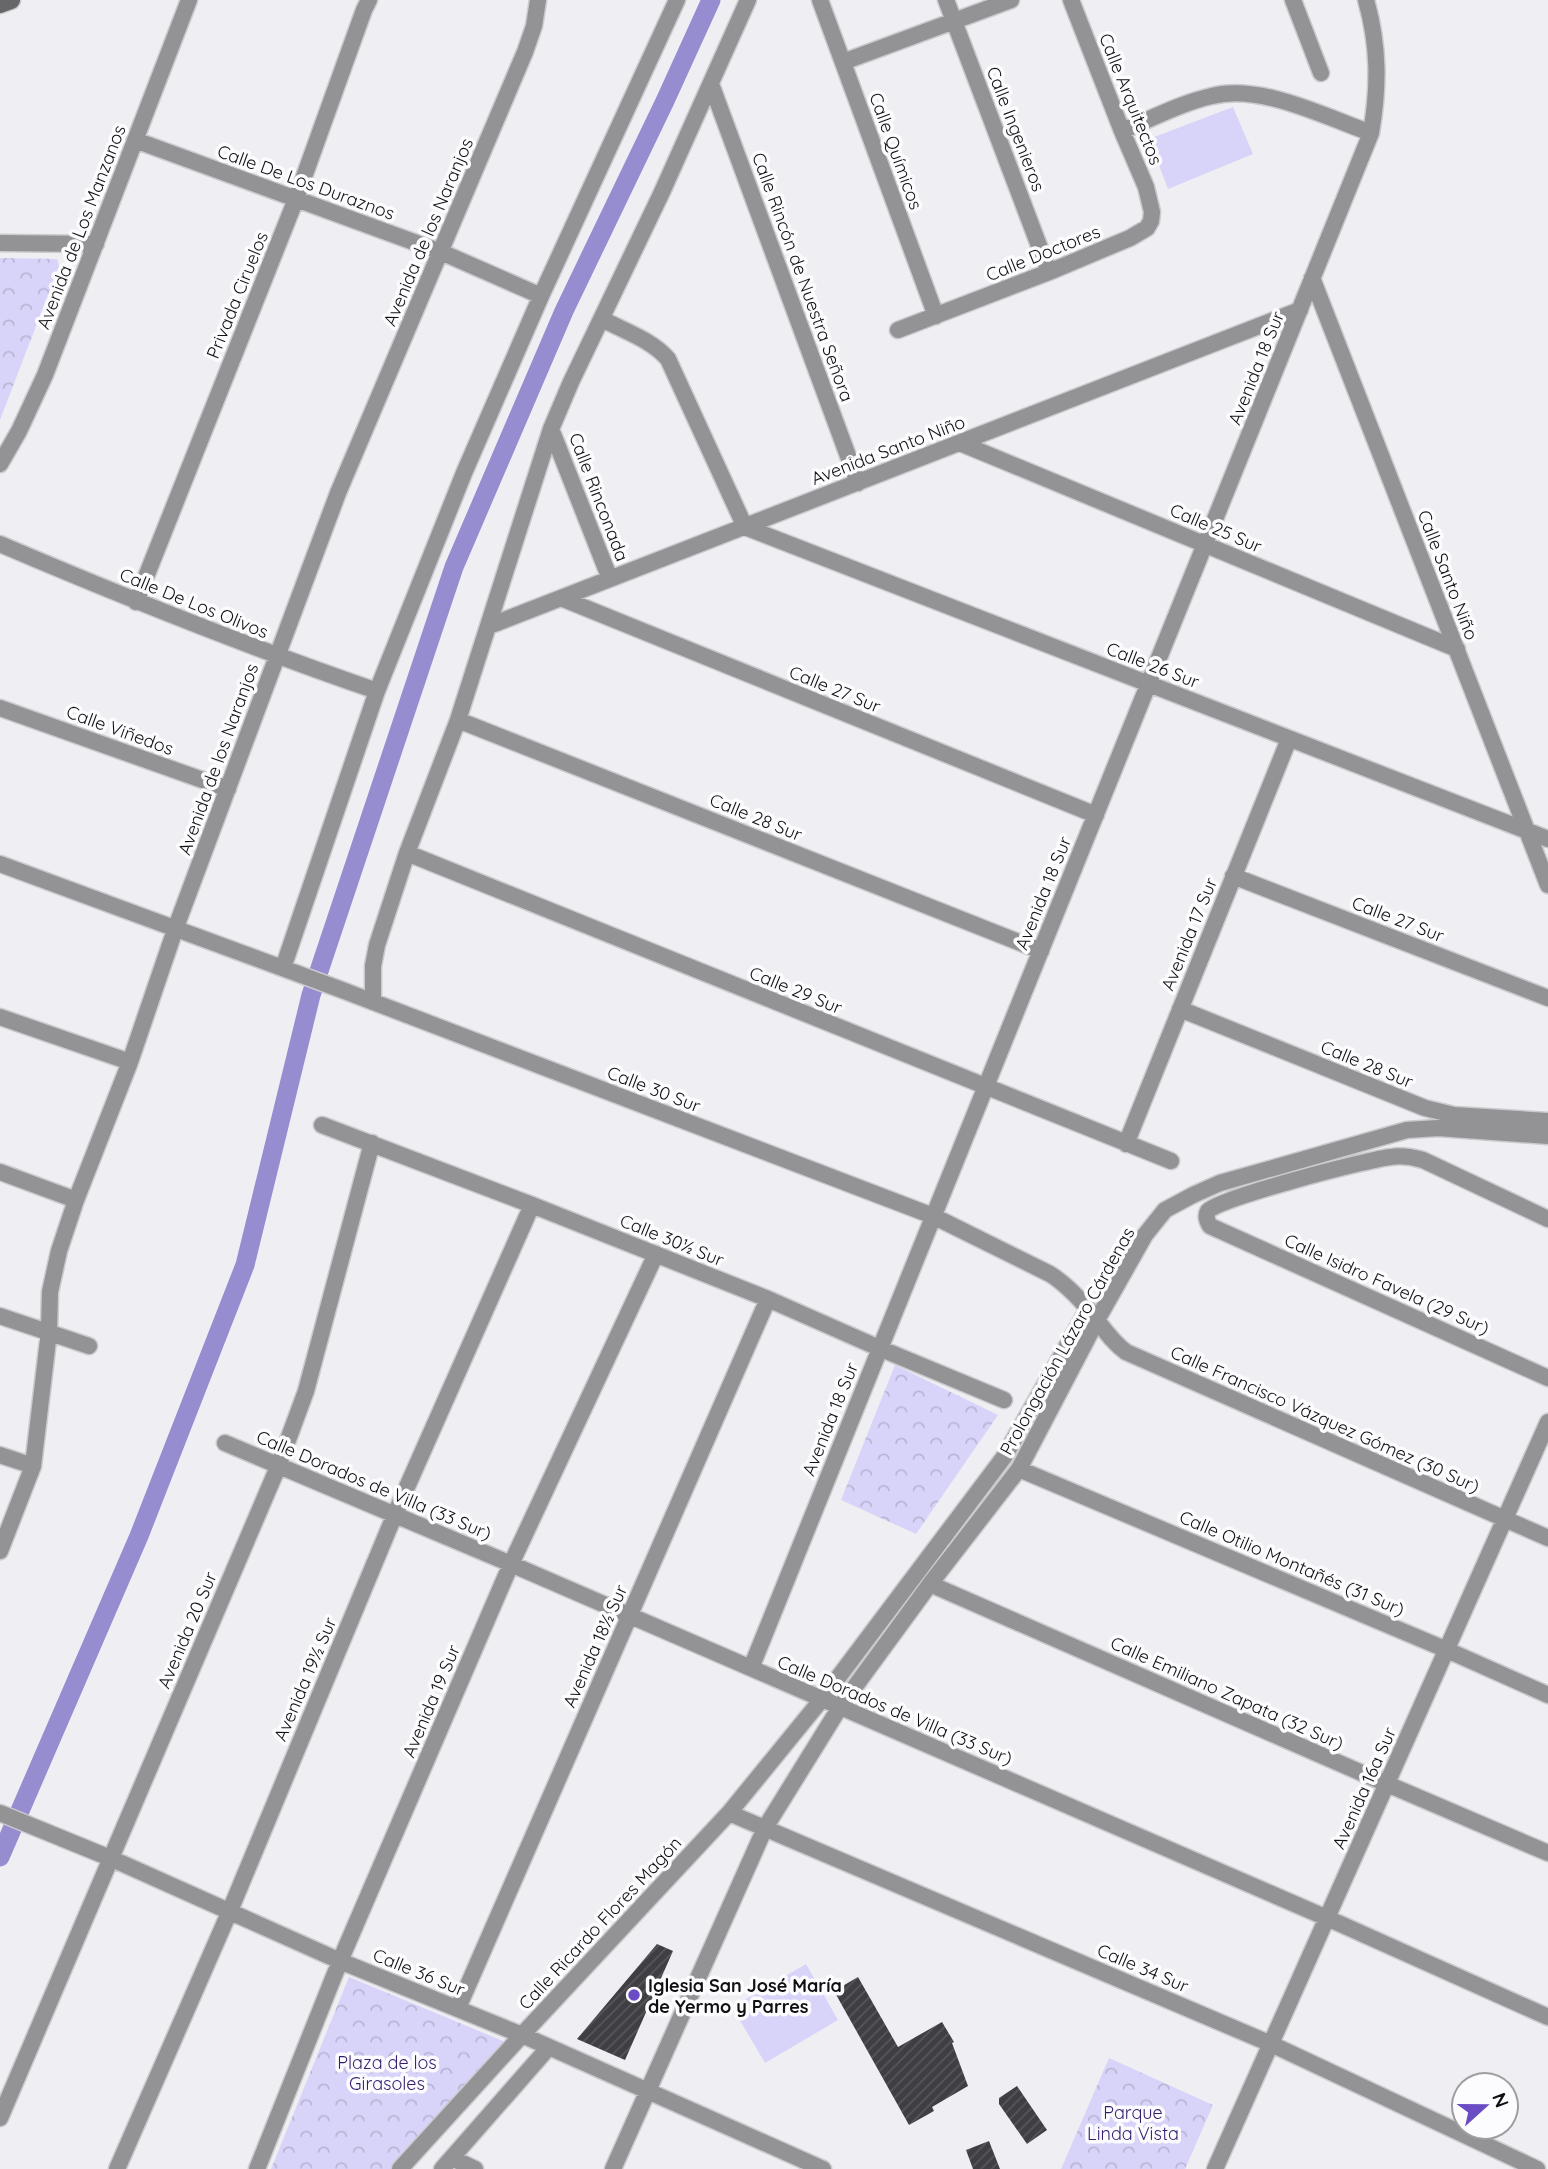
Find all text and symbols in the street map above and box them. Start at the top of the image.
street label: Calle Arquitectos [1094,30,1168,168]
street label: Calle Ingenieros [982,63,1050,195]
street label: Calle Químicos [864,89,928,213]
street label: Avenida de Los Manzanos [31,122,131,332]
street label: Avenida de los Naranjos [378,134,478,330]
street label: Calle De Los Duraznos [214,139,398,225]
street label: Calle Rincón de Nuestra Señora [747,149,859,405]
street label: Calle Doctores [983,220,1103,286]
street label: Privada Ciruelos [201,228,273,362]
street label: Avenida 18 Sur [1223,308,1289,428]
street label: Avenida Santo Niño [808,410,968,490]
street label: Calle Rinconada [564,430,634,564]
street label: Calle 25 Sur [1166,498,1266,558]
street label: Calle Santo Niño [1413,507,1483,643]
street label: Calle De Los Olivos [116,563,272,643]
street label: Calle 26 Sur [1103,637,1203,693]
street label: Avenida de los Naranjos [173,660,263,858]
street label: Calle 27 Sur [786,660,884,718]
street label: Calle Viñedos [63,700,177,760]
street label: Calle 28 Sur [706,788,806,846]
street label: Avenida 18 Sur [1010,833,1076,953]
street label: Avenida 17 Sur [1156,874,1222,994]
street label: Calle 27 Sur [1349,891,1447,947]
street label: Calle 29 Sur [746,961,846,1019]
street label: Calle 28 Sur [1317,1035,1417,1093]
street label: Calle 30 Sur [604,1061,704,1117]
street label: Calle 30½ Sur [617,1209,727,1271]
street label: Prolongación Lázaro Cárdenas [995,1223,1139,1459]
street label: Calle Isidro Favela (29 Sur) [1281,1228,1493,1340]
street label: Calle Francisco Vázquez Gómez (30 Sur) [1167,1340,1483,1498]
street label: Avenida 18 Sur [797,1359,863,1479]
street label: Calle Dorados de Villa (33 Sur) [253,1425,495,1545]
street label: Calle Otilio Montañés (31 Sur) [1176,1505,1408,1621]
street label: Avenida 20 Sur [152,1568,222,1692]
street label: Avenida 18½ Sur [558,1581,632,1711]
street label: Avenida 19½ Sur [269,1613,342,1745]
street label: Calle Emiliano Zapata (32 Sur) [1107,1631,1347,1755]
street label: Avenida 19 Sur [397,1641,465,1761]
street label: Calle Dorados de Villa (33 Sur) [774,1650,1016,1770]
street label: Avenida 16a Sur [1327,1723,1401,1853]
street label: Calle Ricardo Flores Magón [514,1832,686,2014]
street label: Calle 34 Sur [1094,1938,1192,1998]
street label: Calle 36 Sur [370,1943,468,2001]
place label: Iglesia San José María de Yermo y Parres [648,1974,842,2018]
marker: Iglesia San José María de Yermo y Parres [626,1987,642,2003]
park label: Plaza de los Girasoles [337,2051,437,2095]
north arrow [1450,2071,1520,2141]
text: N [1487,2089,1515,2111]
park label: Parque Linda Vista [1087,2101,1179,2145]

